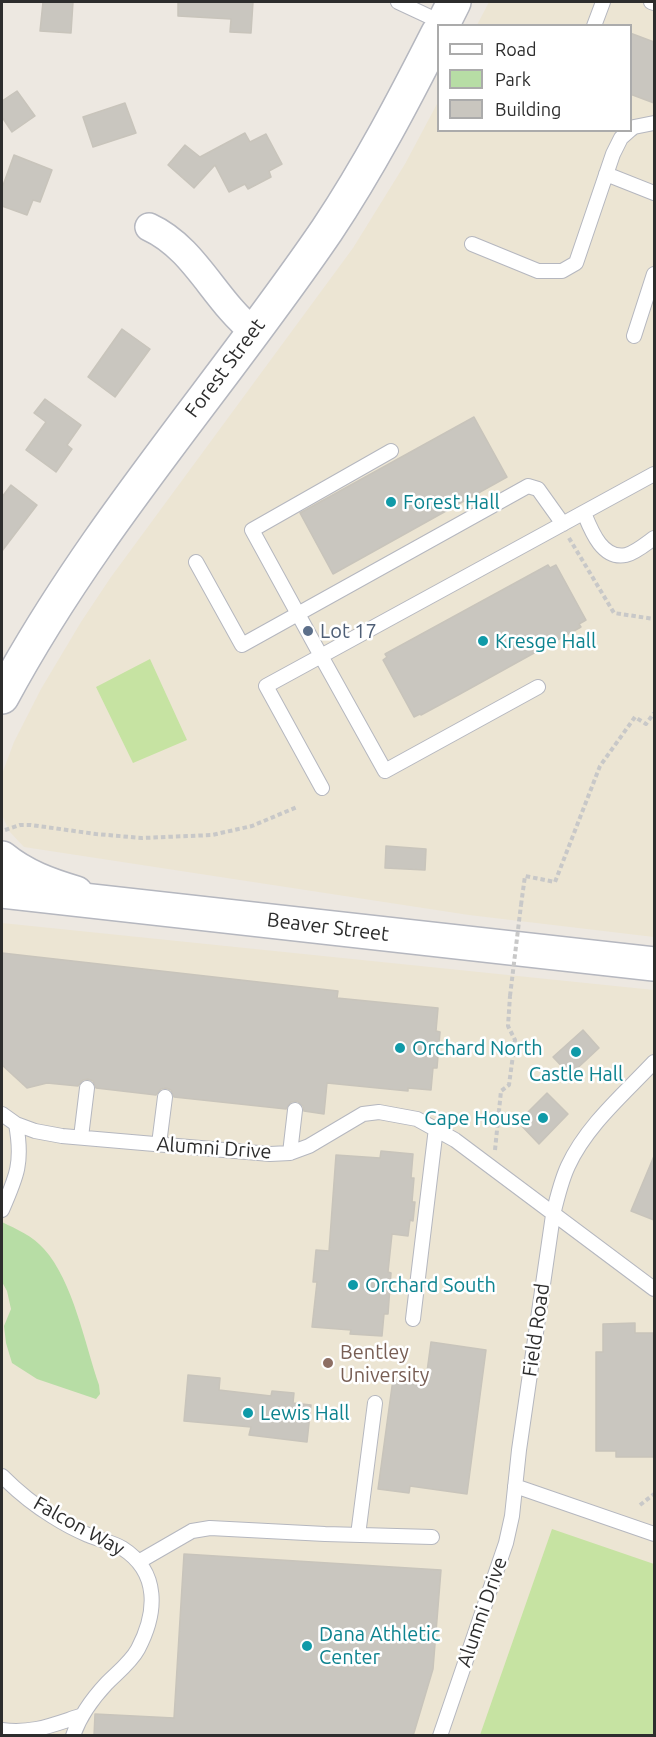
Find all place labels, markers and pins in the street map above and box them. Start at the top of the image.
place label: Forest Hall [403,490,500,514]
marker: Forest Hall [384,495,398,509]
place label: Lot 17 [320,619,377,643]
marker: Lot 17 [301,624,315,638]
place label: Kresge Hall [495,629,596,653]
marker: Kresge Hall [476,634,490,648]
place label: Orchard North [412,1036,543,1060]
marker: Orchard North [393,1041,407,1055]
marker: Castle Hall [569,1045,583,1059]
place label: Castle Hall [529,1062,623,1086]
place label: Cape House [424,1106,531,1130]
marker: Cape House [536,1111,550,1125]
place label: Orchard South [365,1273,496,1297]
marker: Orchard South [346,1278,360,1292]
place label: Bentley University [340,1340,429,1387]
marker: Bentley University [321,1356,335,1370]
place label: Lewis Hall [260,1401,350,1425]
marker: Lewis Hall [241,1406,255,1420]
place label: Dana Athletic Center [319,1622,440,1669]
marker: Dana Athletic Center [300,1639,314,1653]

